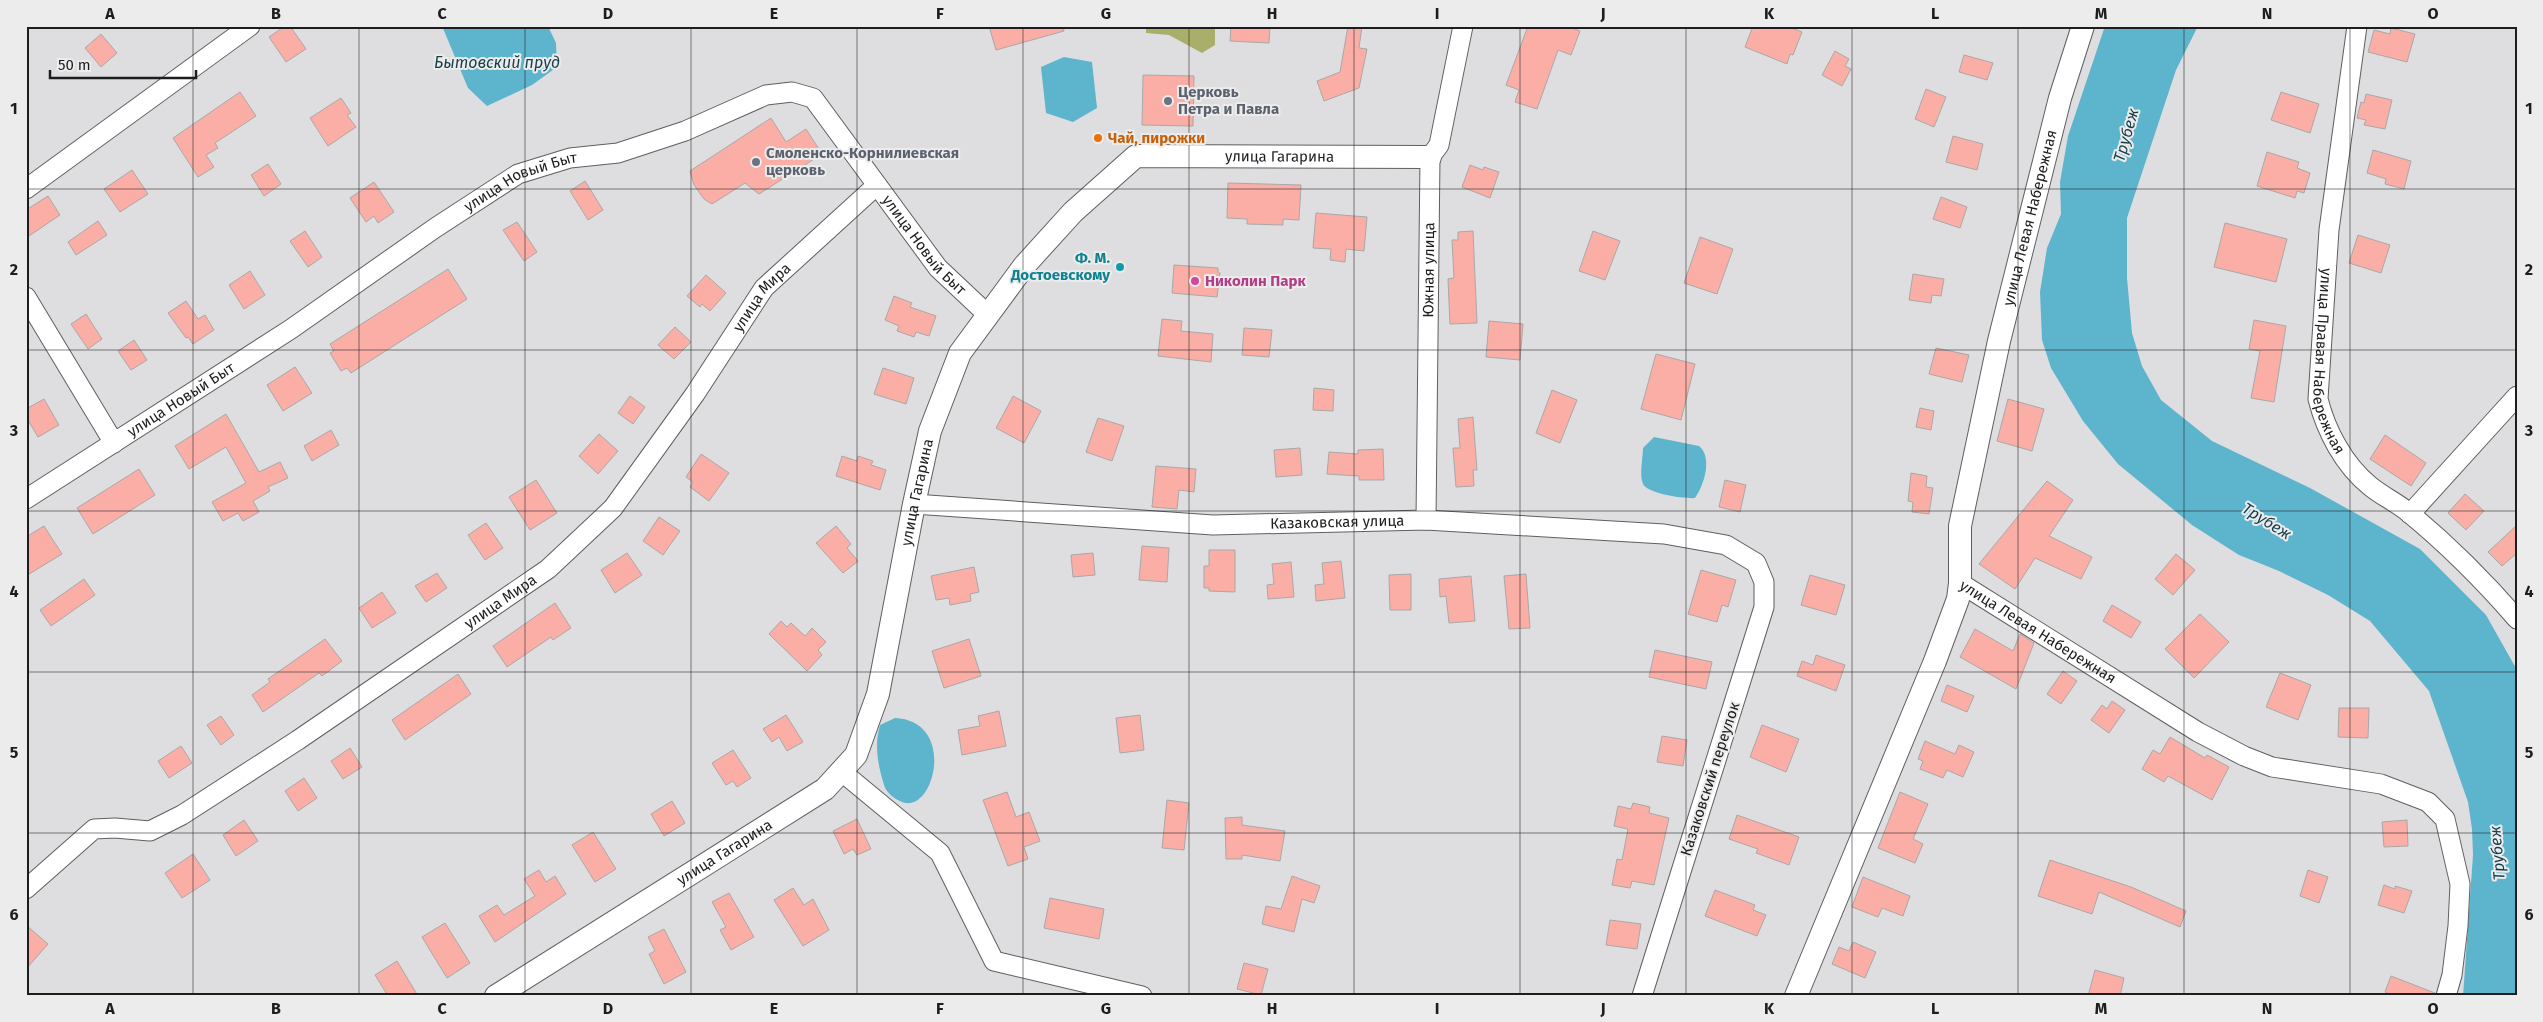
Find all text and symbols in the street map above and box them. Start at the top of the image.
text: A [104,4,115,23]
text: B [271,4,281,23]
text: C [437,4,447,23]
text: D [603,4,613,23]
text: E [770,4,778,23]
text: F [936,4,944,23]
text: G [1101,4,1111,23]
text: H [1267,4,1277,23]
text: I [1435,4,1439,23]
text: J [1599,4,1606,23]
text: K [1764,4,1775,23]
text: L [1931,4,1939,23]
text: M [2095,4,2108,23]
text: N [2262,4,2272,23]
text: O [2427,4,2439,23]
scale bar [50,48,196,80]
water label: Бытовский пруд [434,53,560,72]
text: 50 m [58,56,91,74]
place label: Церковь Петра и Павла [1178,83,1279,118]
marker: Церковь Петра и Павла [1162,95,1174,107]
text: 1 [10,99,18,118]
text: 1 [2525,99,2533,118]
water label: Трубеж [2109,106,2143,164]
street label: улица Левая Набережная [1999,128,2061,308]
place label: Чай, пирожки [1108,129,1205,147]
marker: Чай, пирожки [1092,132,1104,144]
place label: Смоленско-Корнилиевская церковь [766,144,959,179]
street label: улица Гагарина [1225,147,1334,166]
street label: улица Новый Быт [461,148,578,216]
marker: Смоленско-Корнилиевская церковь [750,156,762,168]
street label: улица Новый Быт [878,191,970,299]
street label: Южная улица [1419,222,1438,318]
place label: Ф. М. Достоевскому [1010,249,1110,284]
street label: улица Мира [729,259,794,335]
text: 2 [10,260,18,279]
text: 2 [2525,260,2533,279]
marker: Ф. М. Достоевскому [1114,261,1126,273]
street label: улица Правая Набережная [2309,267,2349,457]
place label: Николин Парк [1205,272,1306,290]
marker: Николин Парк [1189,275,1201,287]
street label: улица Новый Быт [124,359,238,441]
text: 3 [9,421,18,440]
text: 3 [2524,421,2533,440]
street label: улица Гагарина [897,437,937,547]
water label: Трубеж [2239,498,2295,544]
street label: Казаковская улица [1270,512,1405,533]
street label: улица Мира [461,571,540,633]
street label: улица Левая Набережная [1957,576,2119,687]
text: 4 [9,582,19,601]
text: 4 [2524,582,2534,601]
street label: Казаковский переулок [1677,700,1743,858]
text: 5 [10,743,19,762]
text: 5 [2525,743,2534,762]
street label: улица Гагарина [674,816,776,889]
water label: Трубеж [2485,825,2509,881]
text: 6 [9,905,19,924]
text: 6 [2524,905,2534,924]
text: A [104,999,115,1018]
text: B [271,999,281,1018]
text: C [437,999,447,1018]
text: D [603,999,613,1018]
text: E [770,999,778,1018]
text: F [936,999,944,1018]
text: G [1101,999,1111,1018]
text: H [1267,999,1277,1018]
text: I [1435,999,1439,1018]
text: J [1599,999,1606,1018]
text: K [1764,999,1775,1018]
text: L [1931,999,1939,1018]
text: M [2095,999,2108,1018]
text: N [2262,999,2272,1018]
text: O [2427,999,2439,1018]

